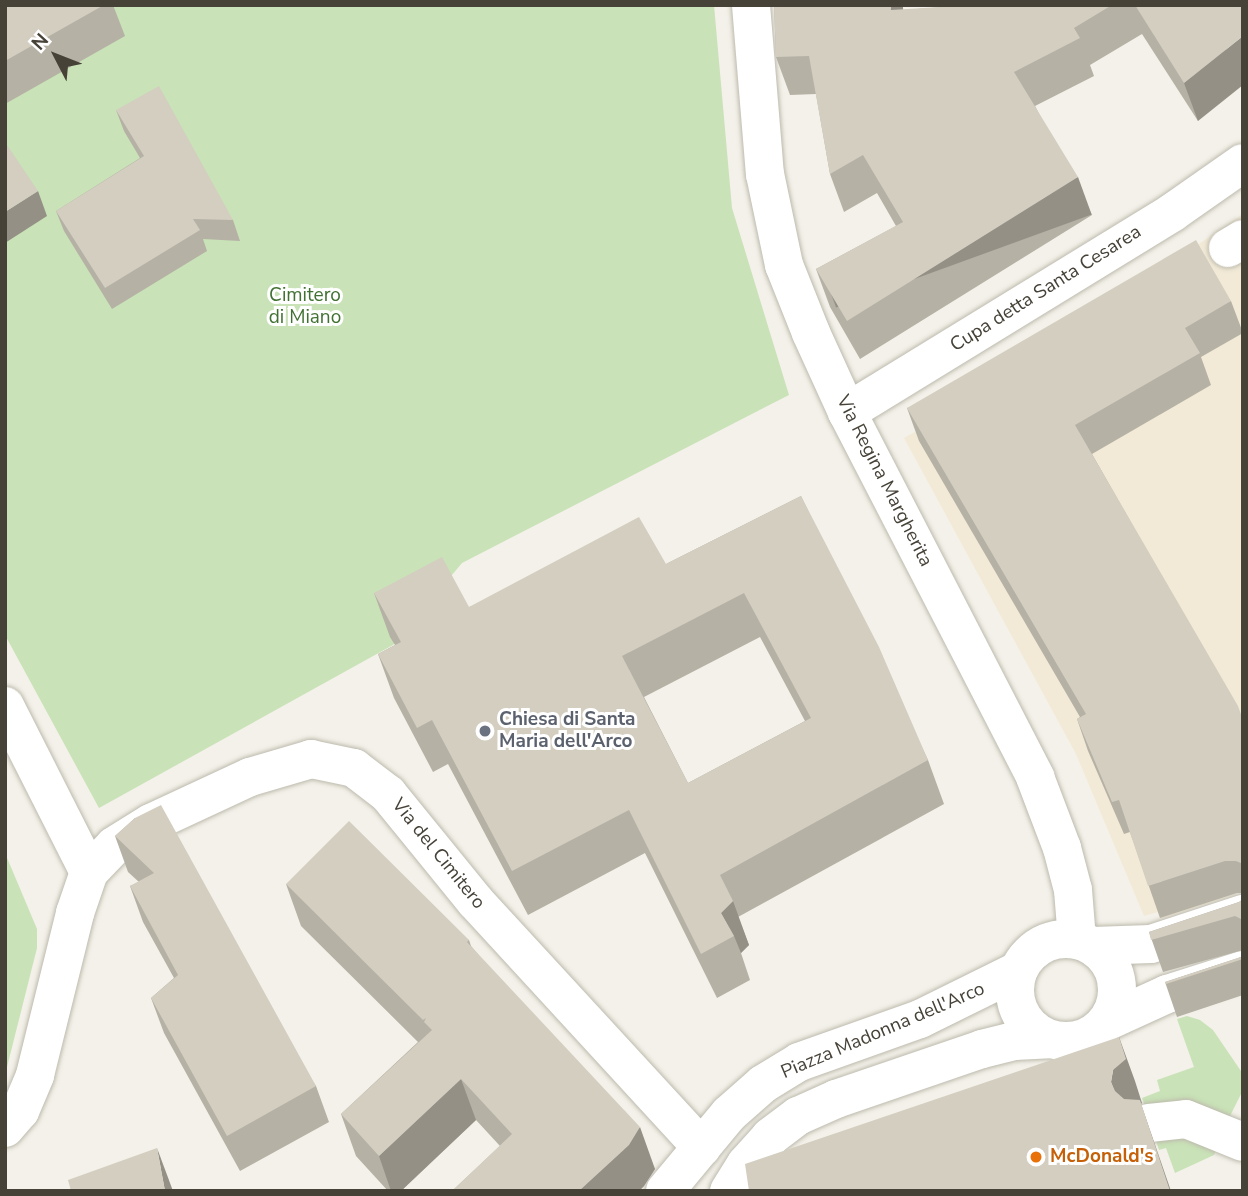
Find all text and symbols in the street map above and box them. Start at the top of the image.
north arrow [21,21,91,91]
text: N [26,28,55,56]
street label: Cupa detta Santa Cesarea [946,221,1146,357]
park label: Cimitero di Miano [269,285,341,329]
street label: Via Regina Margherita [831,391,937,571]
place label: Chiesa di Santa Maria dell'Arco [499,709,636,753]
marker: Chiesa di Santa Maria dell'Arco [477,723,493,739]
street label: Via del Cimitero [386,794,490,914]
street label: Piazza Madonna dell'Arco [778,978,988,1084]
place label: McDonald's [1050,1146,1154,1168]
marker: McDonald's [1028,1149,1044,1165]

